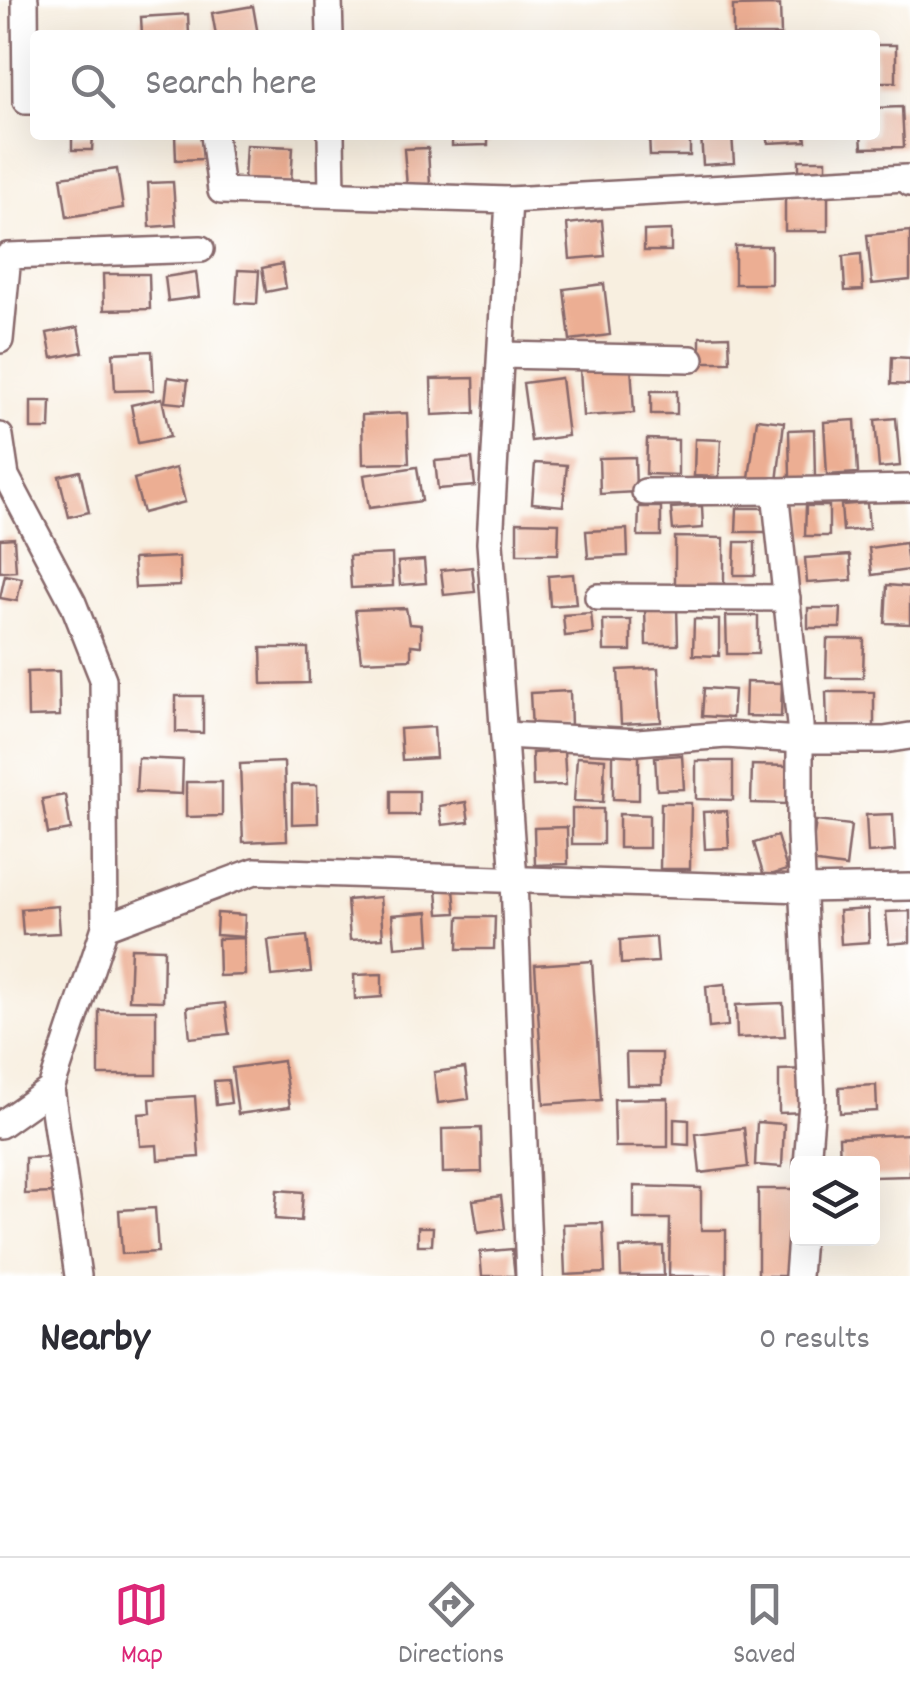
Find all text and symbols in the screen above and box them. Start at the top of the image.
search box [30,30,880,140]
icon: search [65,58,120,113]
text: Search here [145,58,317,113]
map controls [790,1156,880,1246]
button: layers [790,1156,880,1246]
text: Nearby [40,1311,150,1371]
text: 0 results [759,1318,870,1364]
tab: Map [114,1577,169,1677]
tab: Directions [398,1577,504,1677]
tab: Saved [733,1577,796,1677]

